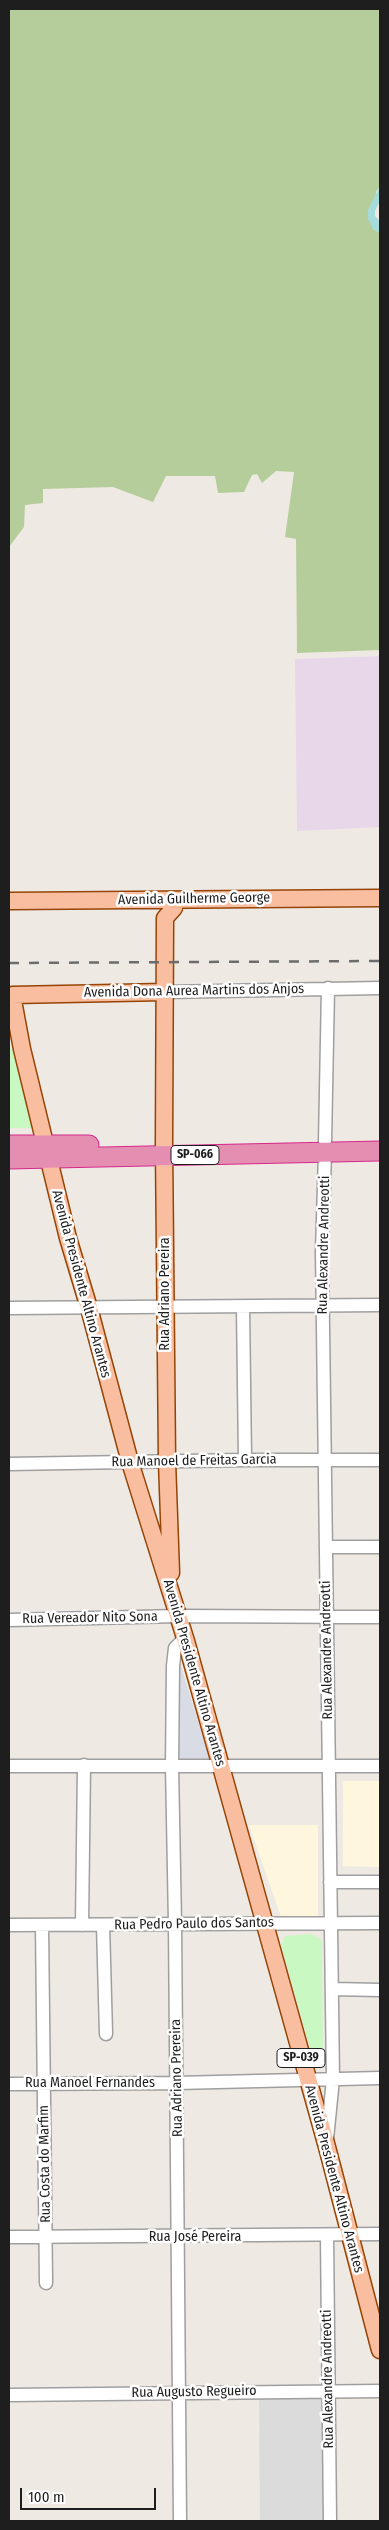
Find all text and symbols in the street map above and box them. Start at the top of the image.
street label: Avenida Guilherme George [118,889,270,909]
street label: Avenida Dona Aurea Martins dos Anjos [84,981,304,1001]
road number: SP-066 [171,1146,219,1164]
street label: Rua Alexandre Andreotti [314,1175,334,1315]
street label: Avenida Presidente Altino Arantes [48,1188,114,1380]
street label: Rua Adriano Pereira [157,1237,173,1351]
street label: Rua Manoel de Freitas Garcia [111,1451,277,1471]
street label: Avenida Presidente Altino Arantes [159,1578,229,1768]
street label: Rua Alexandre Andreotti [317,1580,337,1720]
street label: Rua Vereador Nito Sona [22,1608,158,1628]
street label: Rua Pedro Paulo dos Santos [114,1914,274,1934]
street label: Rua Adriano Prereira [168,2019,186,2137]
road number: SP-039 [277,2048,325,2068]
street label: Rua Manoel Fernandes [25,2075,155,2091]
street label: Avenida Presidente Altino Arantes [301,2083,367,2275]
street label: Rua Costa do Marfim [36,2105,54,2223]
street label: Rua José Pereira [149,2229,241,2245]
street label: Rua Alexandre Andreotti [318,2309,338,2449]
street label: Rua Augusto Regueiro [131,2383,257,2401]
scale bar [22,2478,159,2510]
text: 100 m [28,2488,65,2506]

